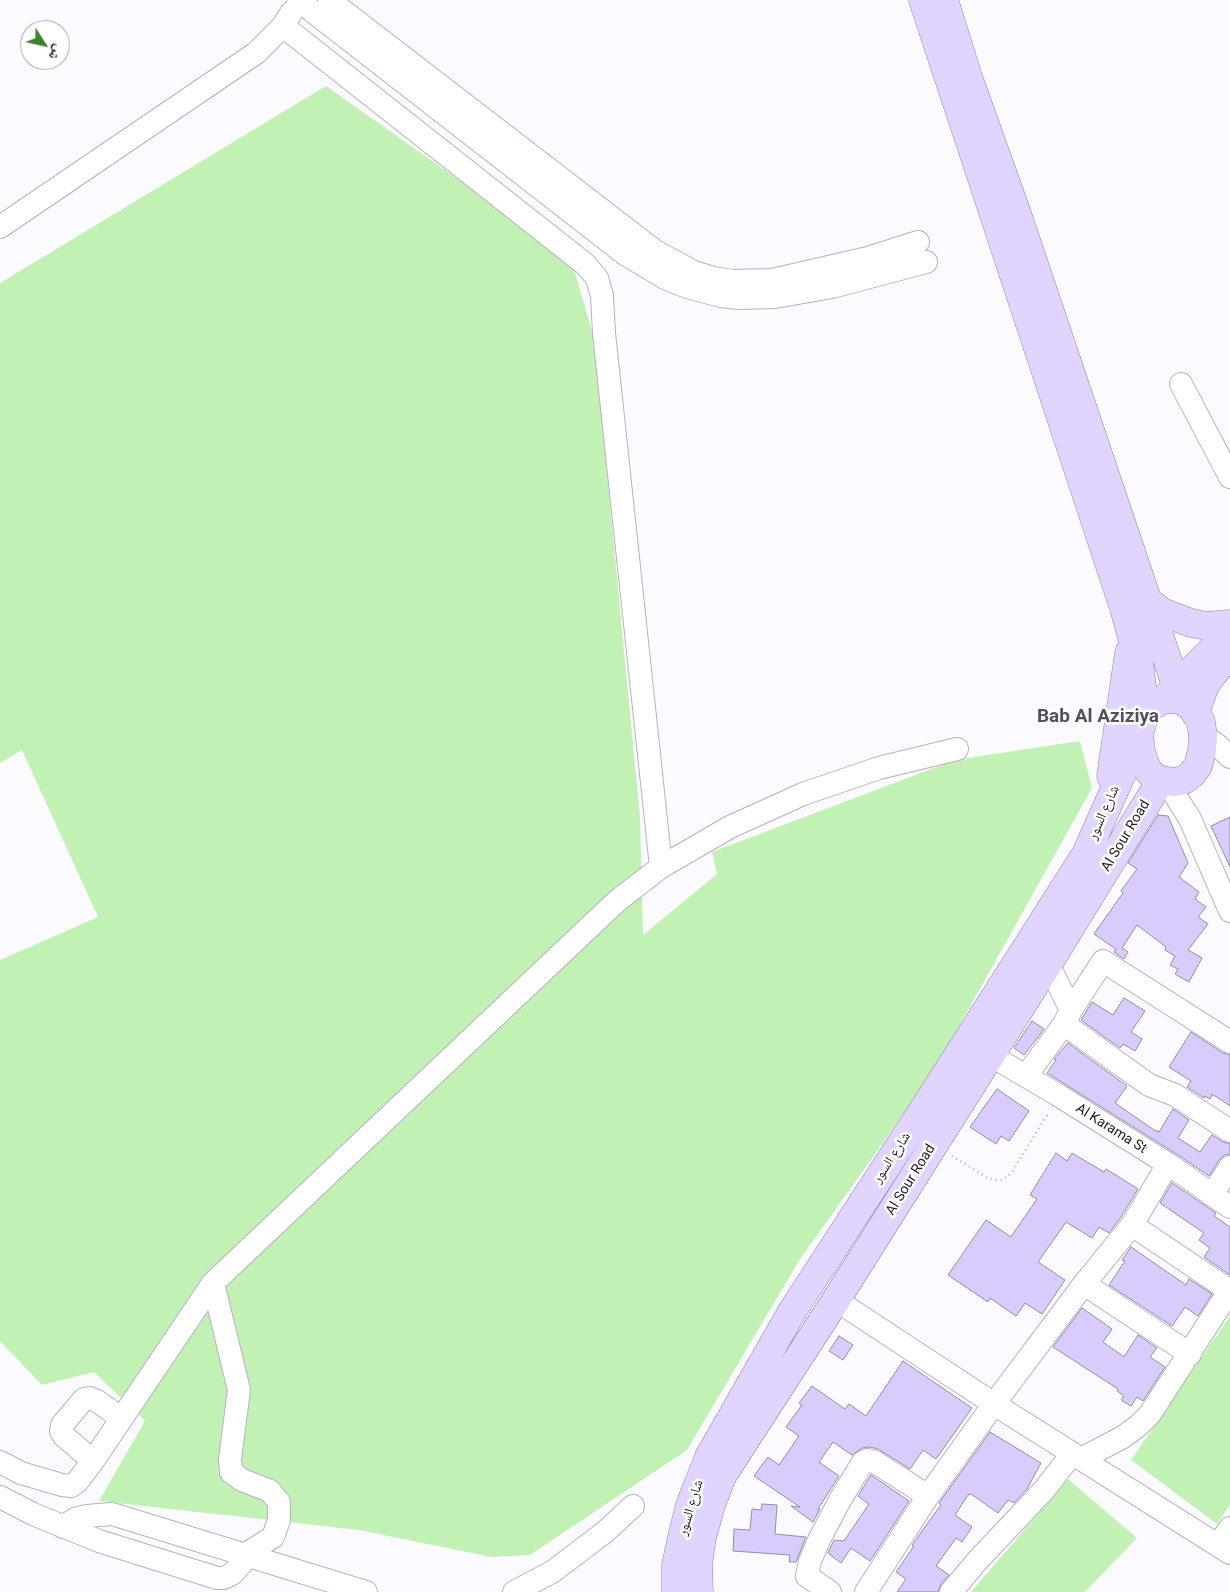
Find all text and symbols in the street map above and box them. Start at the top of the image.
north arrow [20,20,70,70]
text: ش [46,42,67,64]
district label: Bab Al Aziziya [1037,706,1159,728]
street label: شارع السور [1085,783,1123,843]
street label: Al Sour Road [1098,797,1154,875]
street label: Al Karama St [1072,1100,1150,1158]
street label: شارع السور [869,1129,915,1187]
street label: Al Sour Road [883,1141,939,1219]
street label: شارع السور [675,1478,707,1538]

